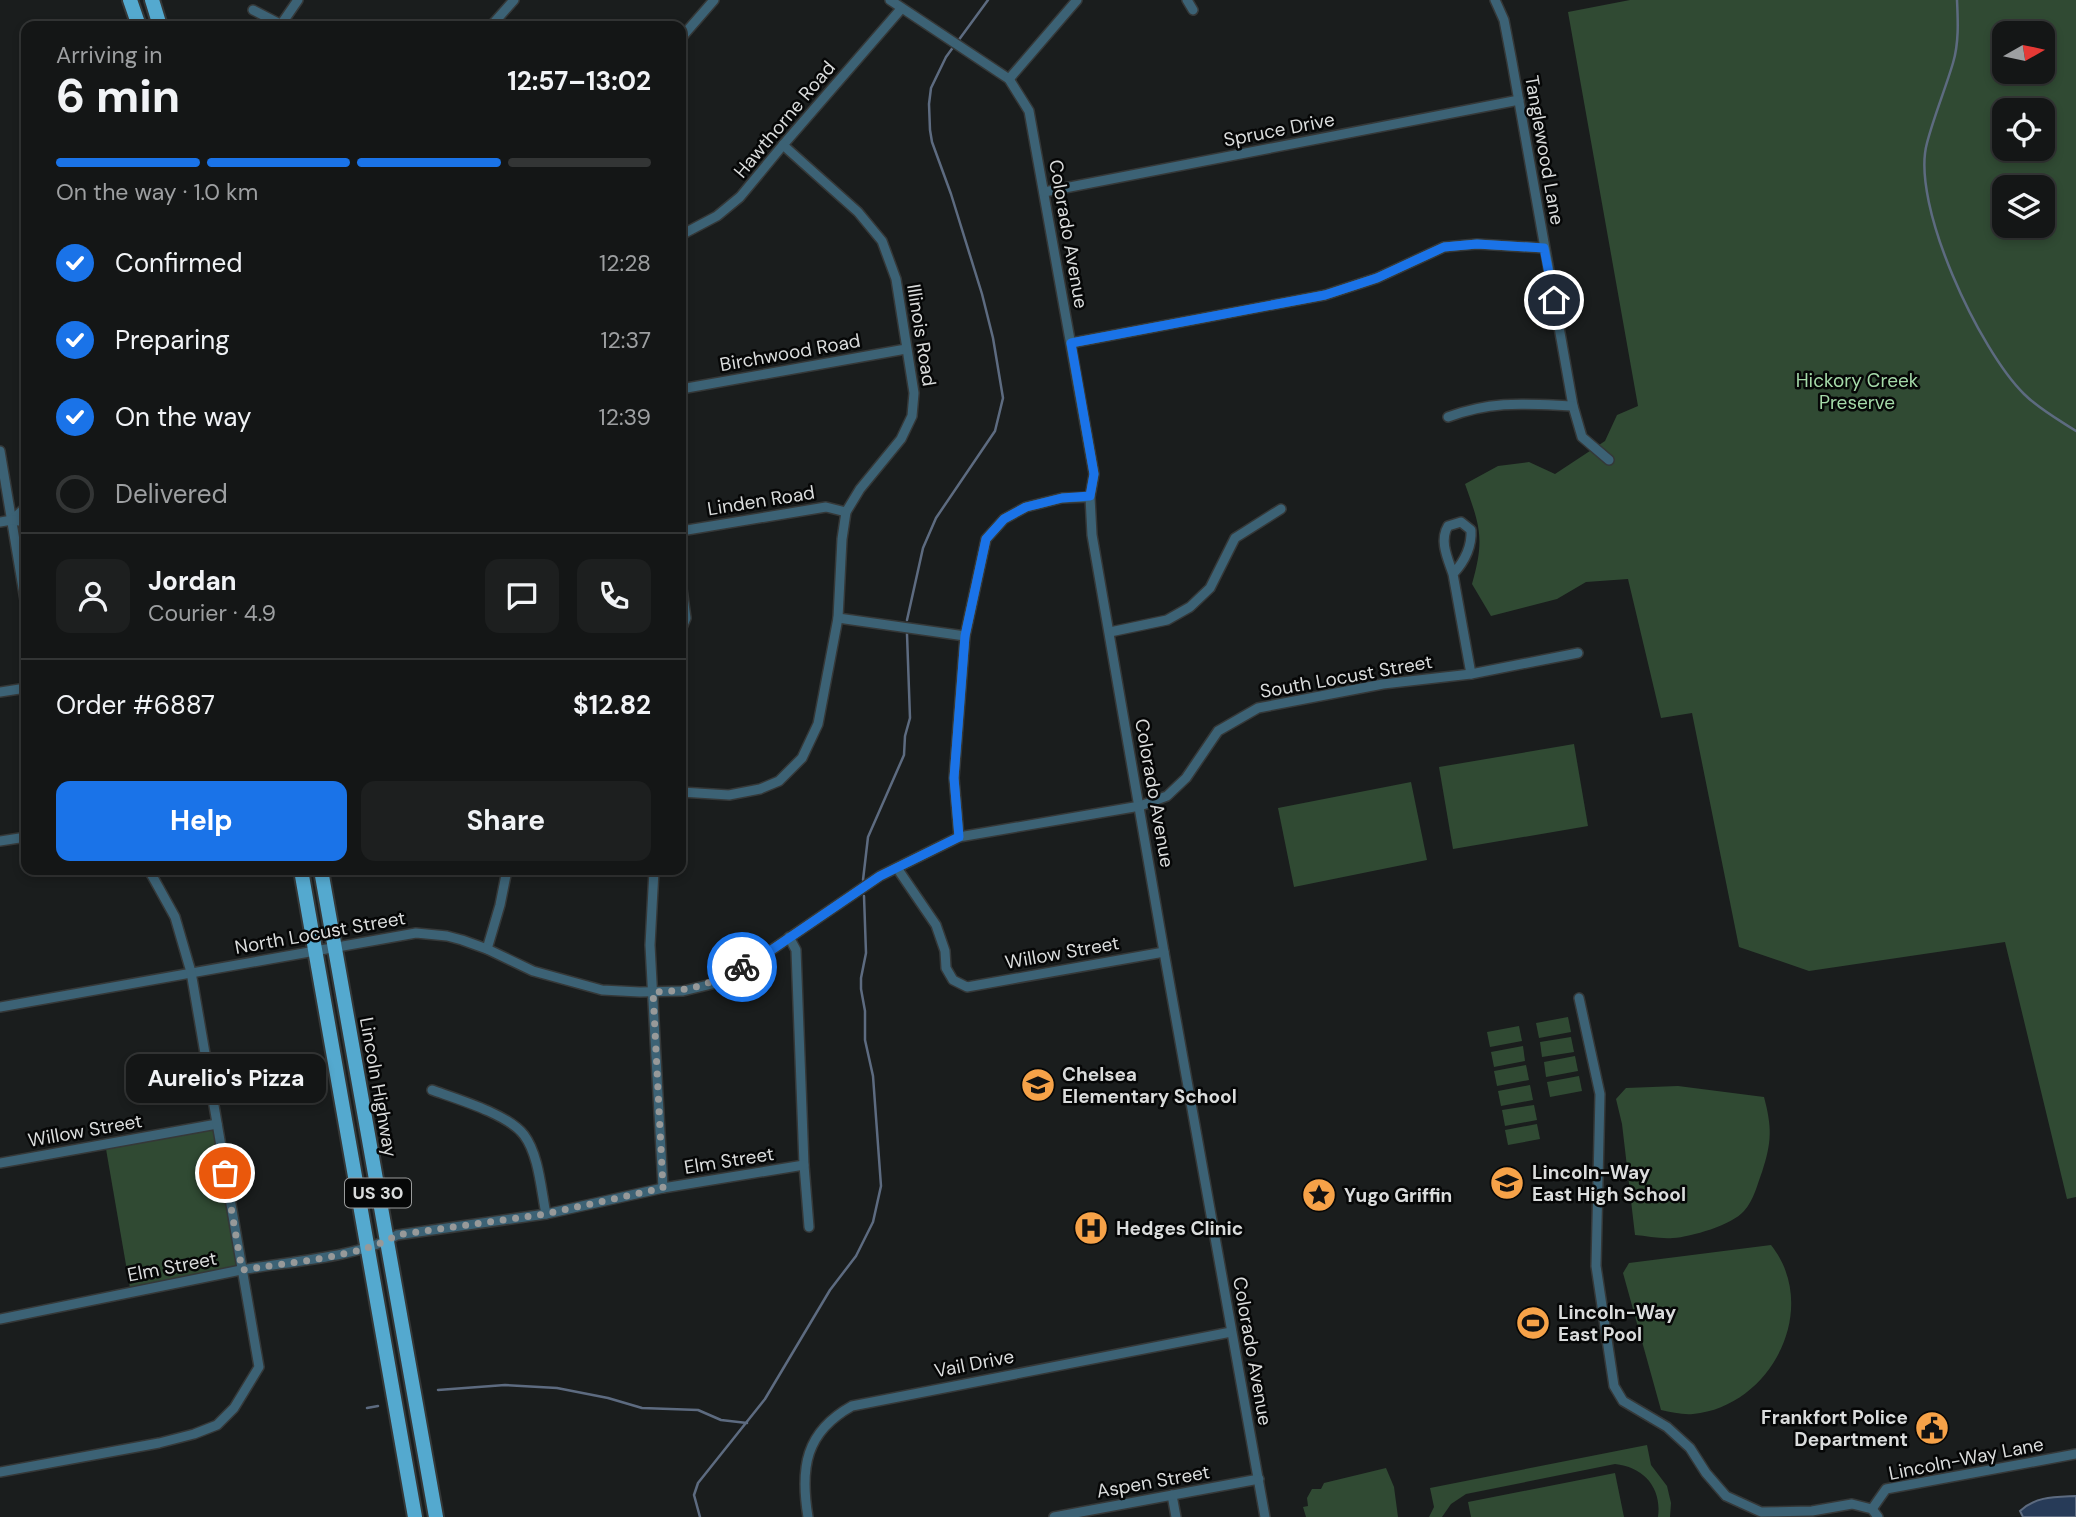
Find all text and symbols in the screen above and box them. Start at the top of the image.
north arrow [1992,21,2054,84]
map controls [1992,21,2055,238]
text: Arriving in [56,40,162,70]
street label: Hawthorne Road [728,56,841,183]
text: 12:57–13:02 [507,64,651,98]
text: 6 min [56,66,180,126]
street label: Tanglewood Lane [1519,73,1570,227]
button: locate [1992,98,2055,161]
street label: Spruce Drive [1221,106,1337,152]
street label: Colorado Avenue [1043,158,1094,310]
button: layers [1992,175,2055,238]
text: On the way · 1.0 km [56,177,258,207]
icon: check [56,244,94,282]
text: Confirmed [115,246,242,280]
text: 12:28 [599,248,651,278]
pin [1524,270,1584,330]
icon: home [1535,281,1573,319]
street label: Illinois Road [901,282,942,388]
icon: check [56,321,94,359]
text: Preparing [115,323,230,357]
text: 12:37 [600,325,651,355]
street label: Birchwood Road [718,328,862,377]
park label: Hickory Creek Preserve [1796,368,1919,415]
icon: check [56,398,94,436]
text: On the way [115,400,251,434]
text: 12:39 [599,402,651,432]
text: Delivered [115,477,228,511]
street label: Linden Road [706,480,817,521]
button: person [56,559,130,633]
button: chat [485,559,559,633]
button: phone [577,559,651,633]
text: Jordan [148,564,237,598]
text: Courier · 4.9 [148,598,276,628]
street label: South Locust Street [1258,649,1434,704]
text: Order #6887 [56,688,215,722]
text: $12.82 [573,688,651,722]
street label: Colorado Avenue [1129,717,1180,869]
button: Help [56,781,347,861]
button: Share [361,781,651,861]
street label: North Locust Street [233,905,407,960]
street label: Willow Street [1003,930,1121,975]
courier [707,932,777,1002]
icon: bike [723,948,761,986]
street label: Lincoln Highway [354,1015,403,1159]
callout: Aurelio's Pizza [125,1054,325,1103]
place label: Chelsea Elementary School [1062,1062,1237,1109]
text: Aurelio's Pizza [147,1063,305,1093]
school or university icon: Chelsea Elementary School [1019,1066,1057,1104]
street label: Willow Street [26,1108,144,1153]
street label: Elm Street [682,1141,776,1180]
pin [195,1143,255,1203]
icon: bag [206,1154,244,1192]
place label: Lincoln-Way East High School [1532,1160,1686,1207]
school or university icon: Lincoln-Way East High School [1488,1164,1526,1202]
place icon: Yugo Griffin [1300,1176,1338,1214]
road number: US 30 [345,1178,411,1208]
place label: Yugo Griffin [1344,1183,1452,1208]
hospital icon: Hedges Clinic [1072,1209,1110,1247]
place label: Hedges Clinic [1116,1216,1243,1241]
street label: Elm Street [125,1246,219,1287]
street label: Colorado Avenue [1227,1275,1278,1427]
place label: Lincoln-Way East Pool [1558,1300,1677,1347]
sports icon: Lincoln-Way East Pool [1514,1304,1552,1342]
street label: Vail Drive [932,1344,1016,1383]
place label: Frankfort Police Department [1761,1405,1908,1452]
public building icon: Frankfort Police Department [1913,1409,1951,1447]
street label: Lincoln-Way Lane [1886,1431,2046,1486]
street label: Aspen Street [1094,1459,1212,1504]

